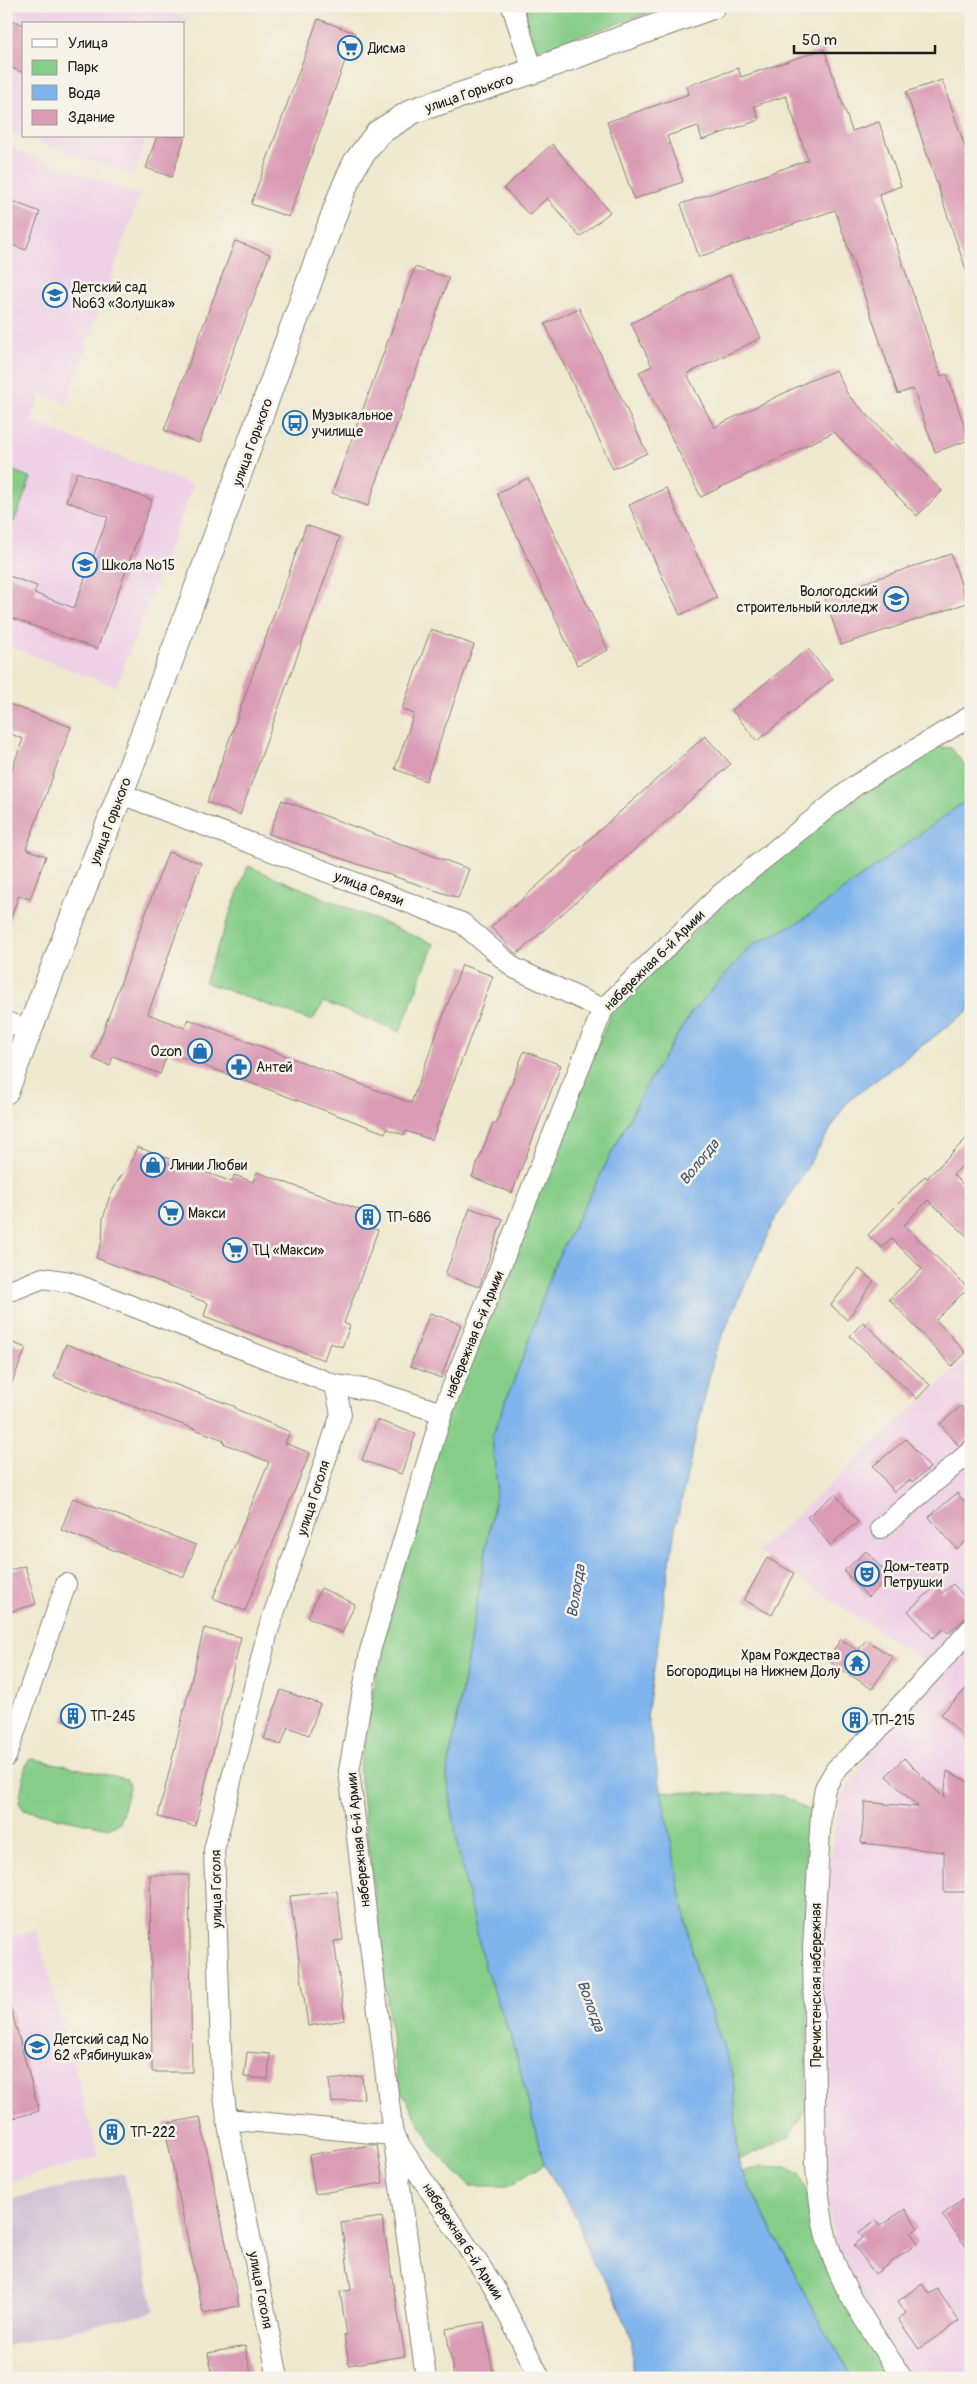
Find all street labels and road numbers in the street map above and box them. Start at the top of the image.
street label: улица Горького [422,70,516,117]
street label: улица Горького [228,395,276,489]
street label: улица Горького [86,775,135,868]
street label: улица Связи [331,867,406,909]
street label: набережная 6-й Армии [601,907,708,1014]
street label: набережная 6-й Армии [441,1268,508,1400]
street label: улица Гоголя [293,1458,334,1539]
street label: набережная 6-й Армии [343,1772,374,1908]
street label: улица Гоголя [207,1850,226,1929]
street label: Пречистенская набережная [808,1903,825,2067]
street label: набережная 6-й Армии [419,2180,506,2302]
street label: улица Гоголя [244,2249,276,2330]

